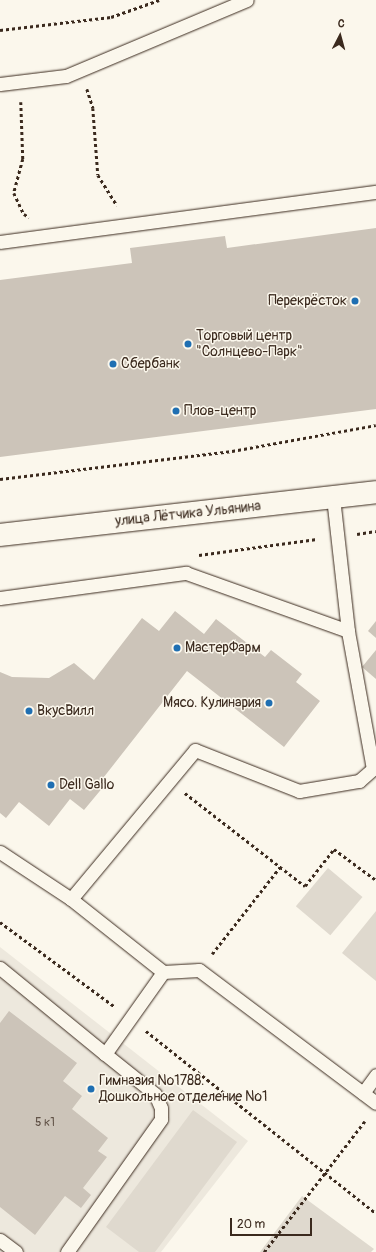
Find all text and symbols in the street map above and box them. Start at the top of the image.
north arrow [320,16,360,56]
text: С [337,17,345,30]
place label: Перекрёсток [268,293,347,309]
marker: Перекрёсток [350,296,360,306]
place label: Торговый центр "Солнцево-Парк" [196,328,303,360]
marker: Торговый центр "Солнцево-Парк" [183,339,193,349]
place label: Сбербанк [121,356,180,372]
marker: Сбербанк [108,359,118,369]
place label: Плов-центр [184,403,256,419]
marker: Плов-центр [171,406,181,416]
street label: улица Лётчика Ульянина [114,498,262,530]
place label: МастерФарм [185,640,261,656]
marker: МастерФарм [172,643,182,653]
place label: Мясо. Кулинария [163,695,261,711]
marker: Мясо. Кулинария [264,698,274,708]
place label: ВкусВилл [37,703,94,719]
marker: ВкусВилл [24,706,34,716]
place label: Dell Gallo [59,777,114,793]
marker: Dell Gallo [46,780,56,790]
place label: Гимназия №1788. Дошкольное отделение №1 [99,1073,268,1106]
marker: Гимназия №1788. Дошкольное отделение №1 [86,1084,96,1094]
house number: 5 к1 [35,1116,55,1130]
scale bar [232,1210,314,1236]
text: 20 m [237,1217,265,1232]

